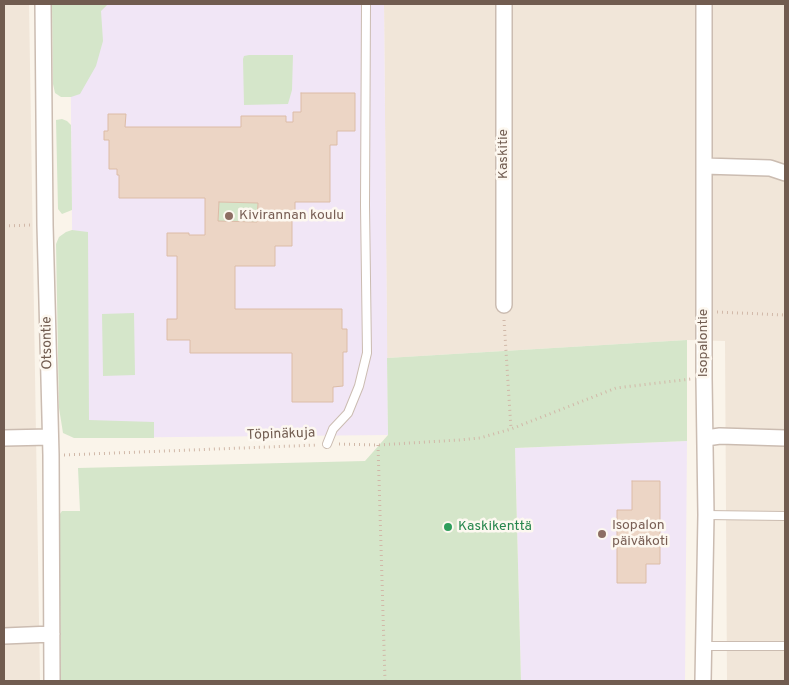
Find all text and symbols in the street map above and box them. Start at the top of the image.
street label: Kaskitie [496,129,512,179]
place label: Kivirannan koulu [239,208,344,224]
marker: Kivirannan koulu [223,210,235,222]
street label: Isopalontie [696,309,712,377]
street label: Otsontie [39,316,57,370]
street label: Töpinäkuja [246,425,316,445]
place label: Isopalon päiväkoti [612,518,668,550]
place label: Kaskikenttä [458,519,532,535]
marker: Kaskikenttä [442,521,454,533]
marker: Isopalon päiväkoti [596,528,608,540]

